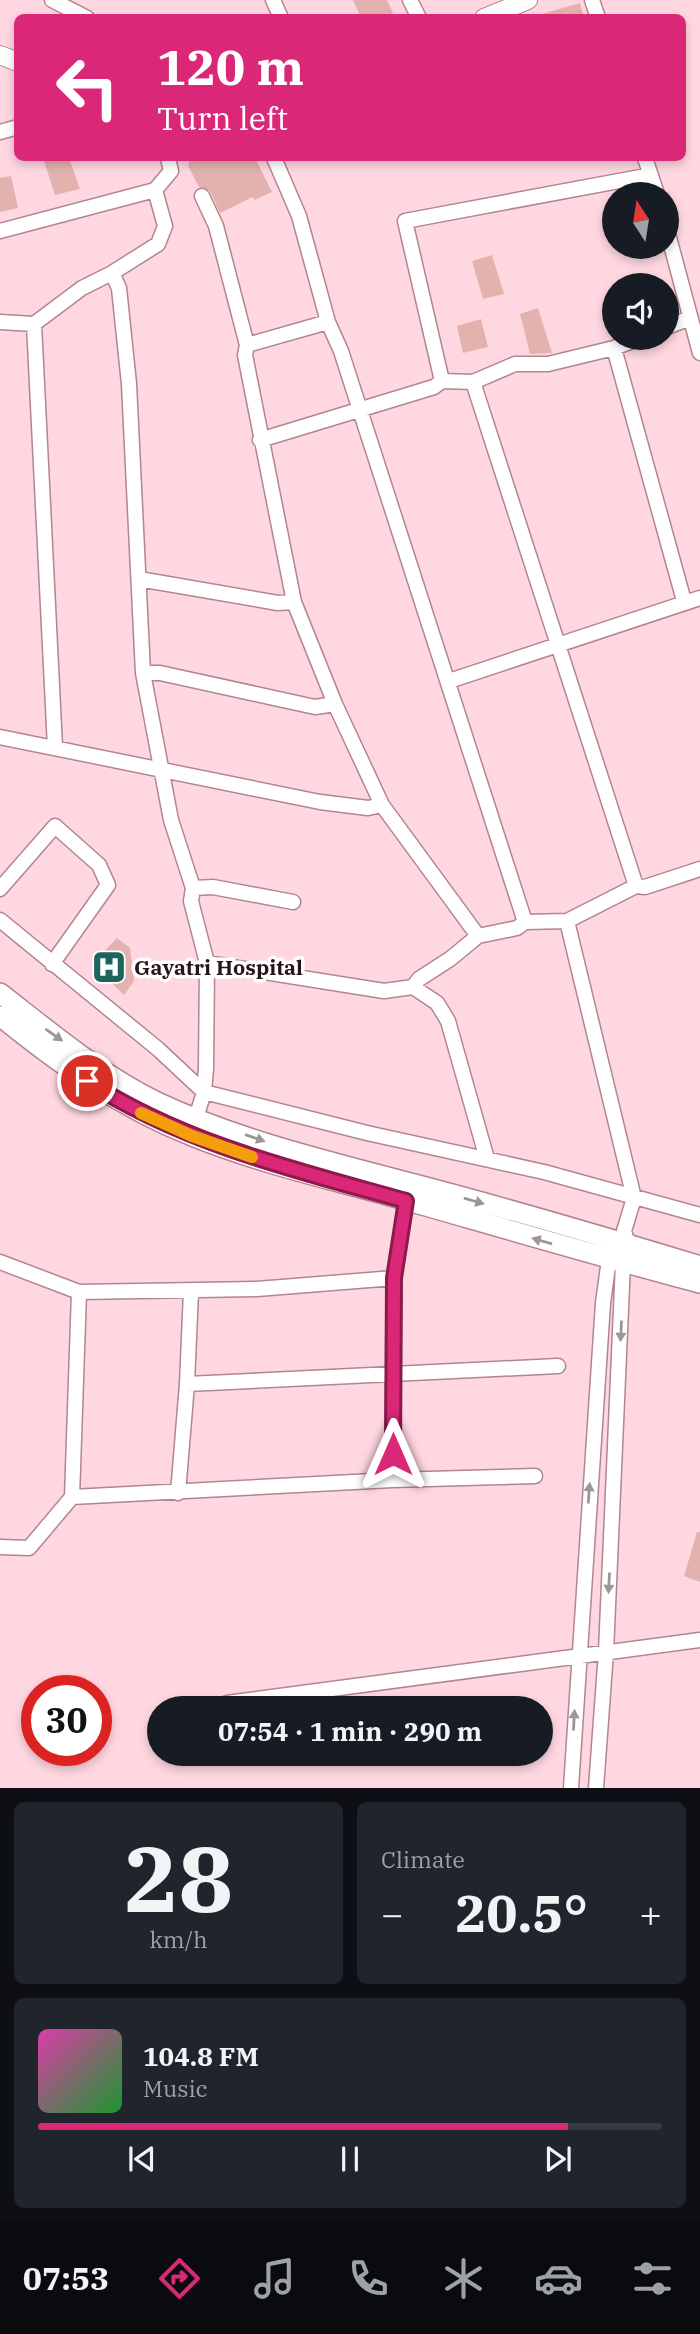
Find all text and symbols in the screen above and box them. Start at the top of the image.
text: 120 m [157,35,304,98]
icon: left [42,42,133,133]
text: Turn left [157,97,288,139]
north arrow [602,182,679,259]
map controls [602,182,679,350]
button: sound [602,273,679,350]
hospital icon: Gayatri Hospital [90,948,128,986]
place label: Gayatri Hospital [134,953,303,981]
one-way arrow [45,1028,63,1042]
pin [57,1051,117,1111]
icon: arrive [68,1062,106,1100]
one-way arrow [245,1133,266,1144]
one-way arrow [464,1196,485,1206]
one-way arrow [532,1235,553,1245]
one-way arrow [615,1320,626,1342]
position arrow [356,1417,430,1491]
one-way arrow [584,1482,595,1504]
one-way arrow [603,1572,614,1594]
speed limit sign: 30 [21,1675,112,1766]
one-way arrow [569,1709,580,1731]
text: 07:54 · 1 min · 290 m [218,1714,482,1748]
text: 28 [124,1819,233,1937]
text: Climate [381,1844,465,1874]
text: 20.5° [455,1879,588,1946]
text: − [381,1889,404,1938]
text: + [639,1889,662,1938]
text: km/h [149,1924,208,1954]
text: 104.8 FM [143,2039,259,2073]
text: Music [143,2073,208,2103]
icon: previous [123,2140,161,2178]
icon: pause [331,2140,369,2178]
icon: next [539,2140,577,2178]
icon: directions [155,2254,204,2303]
icon: music [250,2254,299,2303]
icon: phone [344,2254,393,2303]
icon: climate [439,2254,488,2303]
icon: car [534,2254,583,2303]
icon: filters [628,2254,677,2303]
text: 07:53 [23,2257,109,2299]

